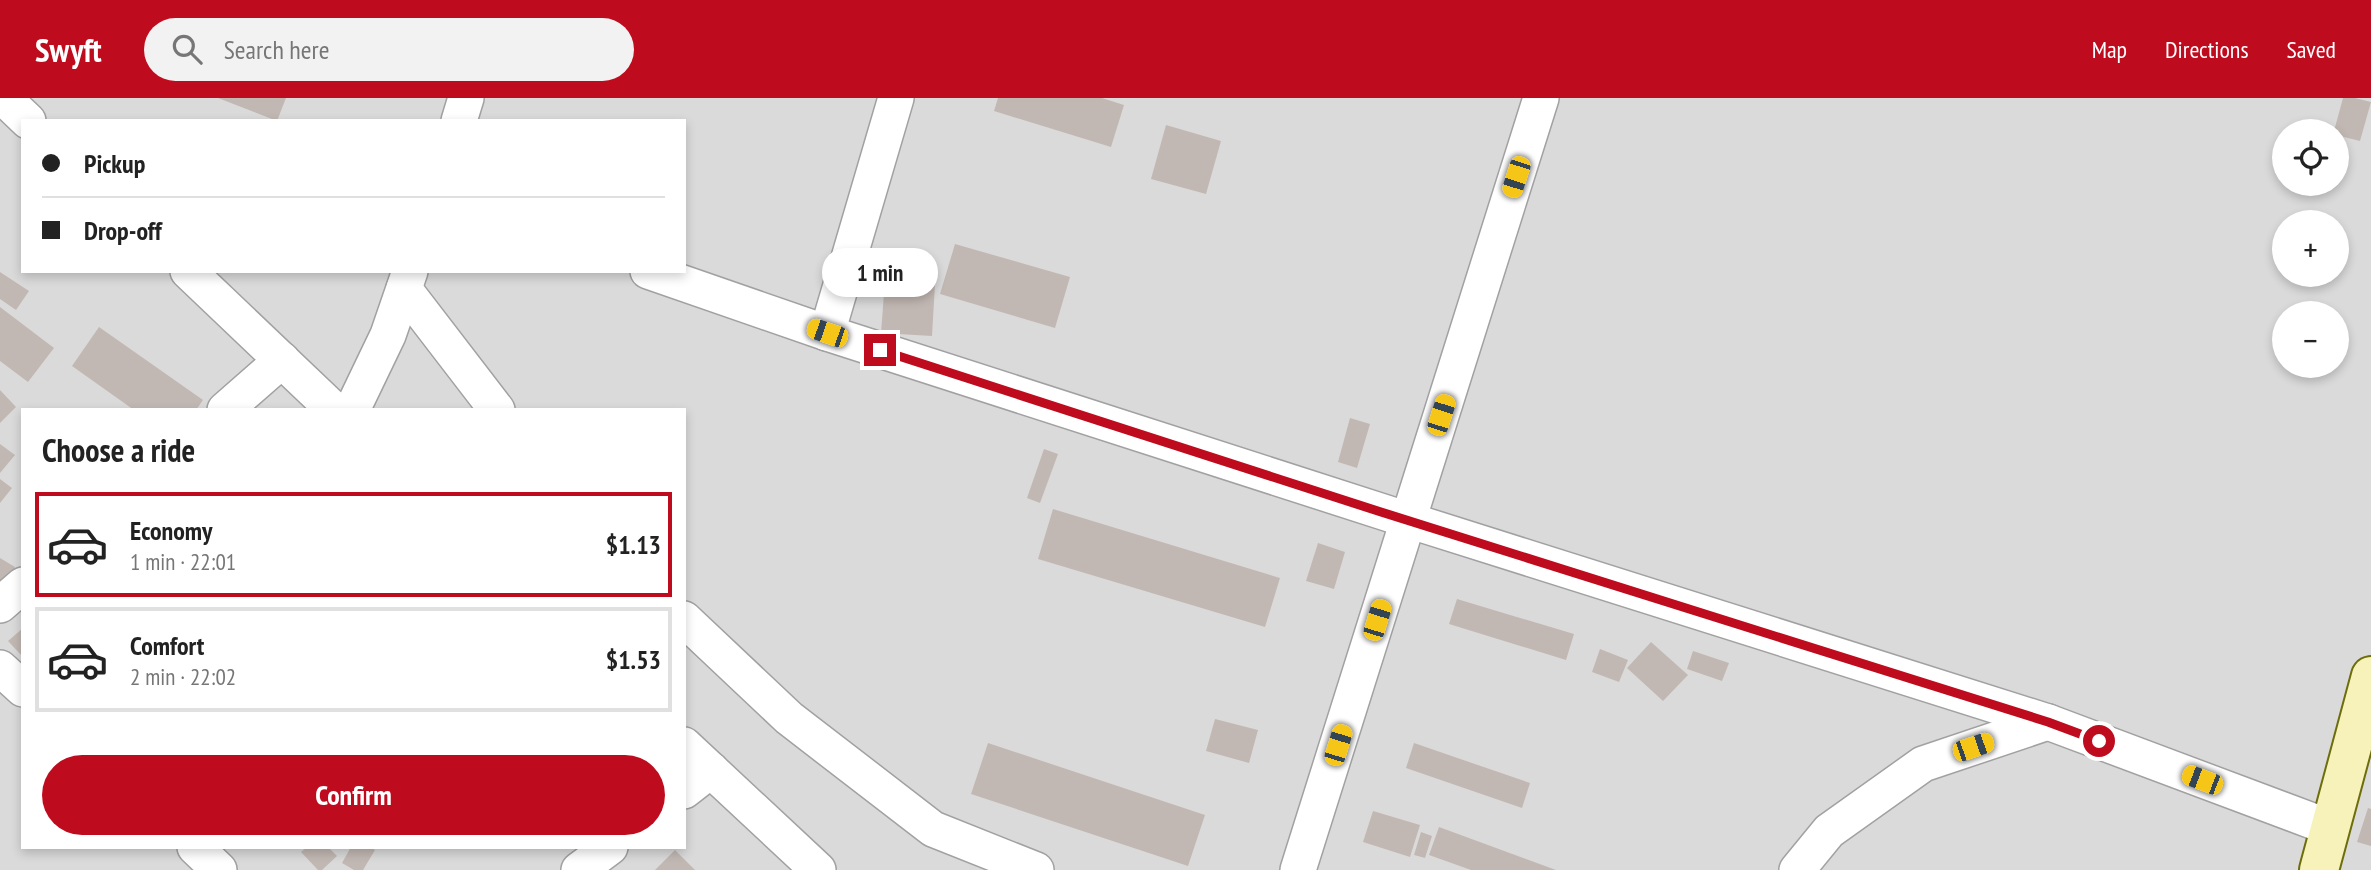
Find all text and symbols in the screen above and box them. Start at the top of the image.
search box [144,18,634,81]
text: Swyft [35,28,102,71]
icon: search [168,30,206,68]
text: Search here [224,33,329,66]
text: Map [2092,34,2127,65]
text: Directions [2165,34,2249,65]
text: Saved [2287,34,2336,65]
map controls [2272,119,2349,378]
button: locate [2272,119,2349,196]
text: Pickup [84,147,145,180]
car [1500,154,1533,200]
button: + [2272,210,2349,287]
text: Drop-off [84,214,162,247]
callout: 1 min [822,248,938,298]
text: 1 min [857,258,903,287]
button: − [2272,301,2349,378]
car [804,316,851,350]
route end [864,334,896,366]
car [1425,392,1458,438]
text: Choose a ride [42,429,195,471]
icon: car [46,513,109,576]
text: Economy [130,514,212,547]
text: $1.13 [606,528,661,561]
text: 1 min · 22:01 [130,547,236,576]
car [1361,597,1394,643]
icon: car [46,628,109,691]
text: Comfort [130,629,204,662]
text: $1.53 [606,643,661,676]
text: 2 min · 22:02 [130,662,236,691]
car [1322,722,1355,768]
route start [2083,725,2115,757]
car [1950,730,1997,764]
button: Confirm [42,755,665,835]
car [2179,763,2226,797]

